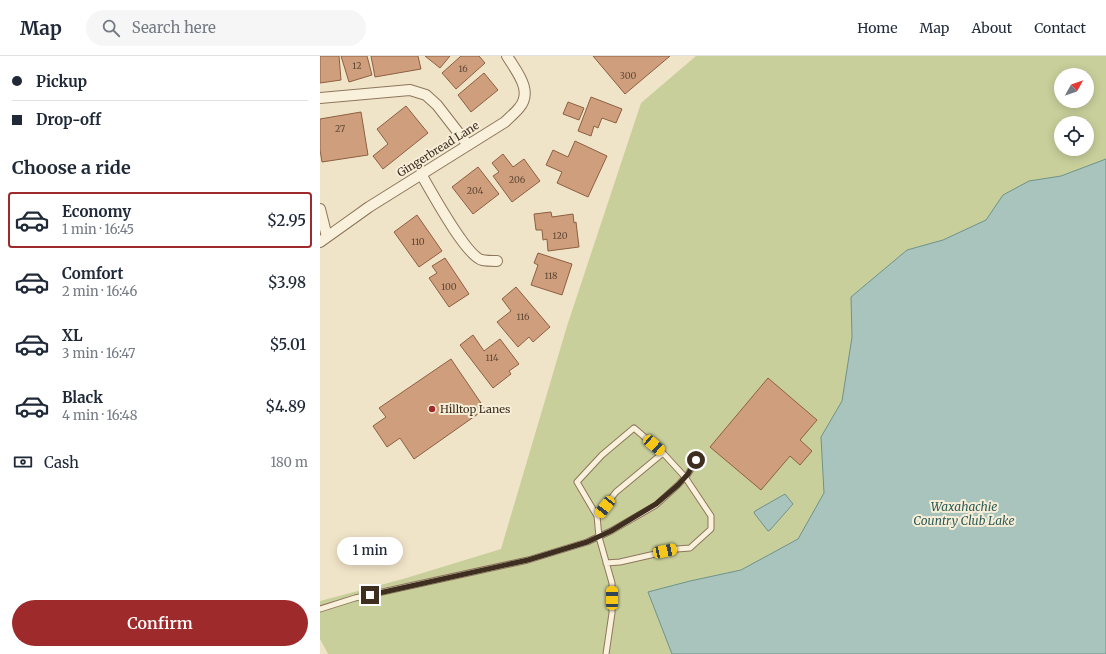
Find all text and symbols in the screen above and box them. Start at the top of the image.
search box [86,10,366,46]
text: Map [20,16,62,40]
icon: search [100,17,122,39]
text: Search here [132,18,216,37]
text: Home [857,19,898,37]
text: Map [920,19,949,37]
text: About [971,19,1012,37]
text: Contact [1034,19,1086,37]
house number: 12 [352,60,362,71]
house number: 16 [458,63,468,74]
north arrow [1054,68,1094,108]
map controls [1054,68,1094,156]
house number: 300 [620,70,637,81]
text: Pickup [36,72,87,91]
text: Drop-off [36,110,101,129]
button: locate [1054,116,1094,156]
street label: Gingerbread Lane [394,118,482,180]
house number: 27 [335,123,345,134]
text: Choose a ride [12,156,131,179]
house number: 206 [509,174,526,185]
house number: 204 [467,185,484,196]
icon: car [14,202,50,238]
text: Economy [62,202,131,221]
text: $2.95 [267,211,306,230]
text: 1 min · 16:45 [62,221,134,238]
house number: 120 [553,230,568,241]
house number: 110 [411,236,425,247]
icon: car [14,264,50,300]
text: Comfort [62,264,123,283]
house number: 118 [545,270,557,281]
text: $3.98 [268,273,306,292]
house number: 100 [441,281,457,292]
text: 2 min · 16:46 [62,283,137,300]
house number: 116 [517,311,530,322]
icon: car [14,326,50,362]
text: XL [62,326,83,345]
text: $5.01 [269,335,306,354]
text: 3 min · 16:47 [62,345,135,362]
house number: 114 [486,352,499,363]
icon: car [14,388,50,424]
text: Black [62,388,103,407]
text: $4.89 [265,397,306,416]
place label: Hilltop Lanes [440,402,510,416]
marker: Hilltop Lanes [427,404,437,414]
text: 4 min · 16:48 [62,407,138,424]
car [641,433,667,457]
icon: cash [12,451,34,473]
route start [687,451,705,469]
text: Cash [44,453,79,472]
text: 180 m [270,454,308,471]
car [593,494,617,520]
water label: Waxahachie Country Club Lake [913,499,1015,528]
callout: 1 min [337,537,403,565]
text: 1 min [353,542,387,559]
car [652,543,678,559]
route end [361,586,379,604]
car [606,586,618,610]
button: Confirm [12,600,308,646]

